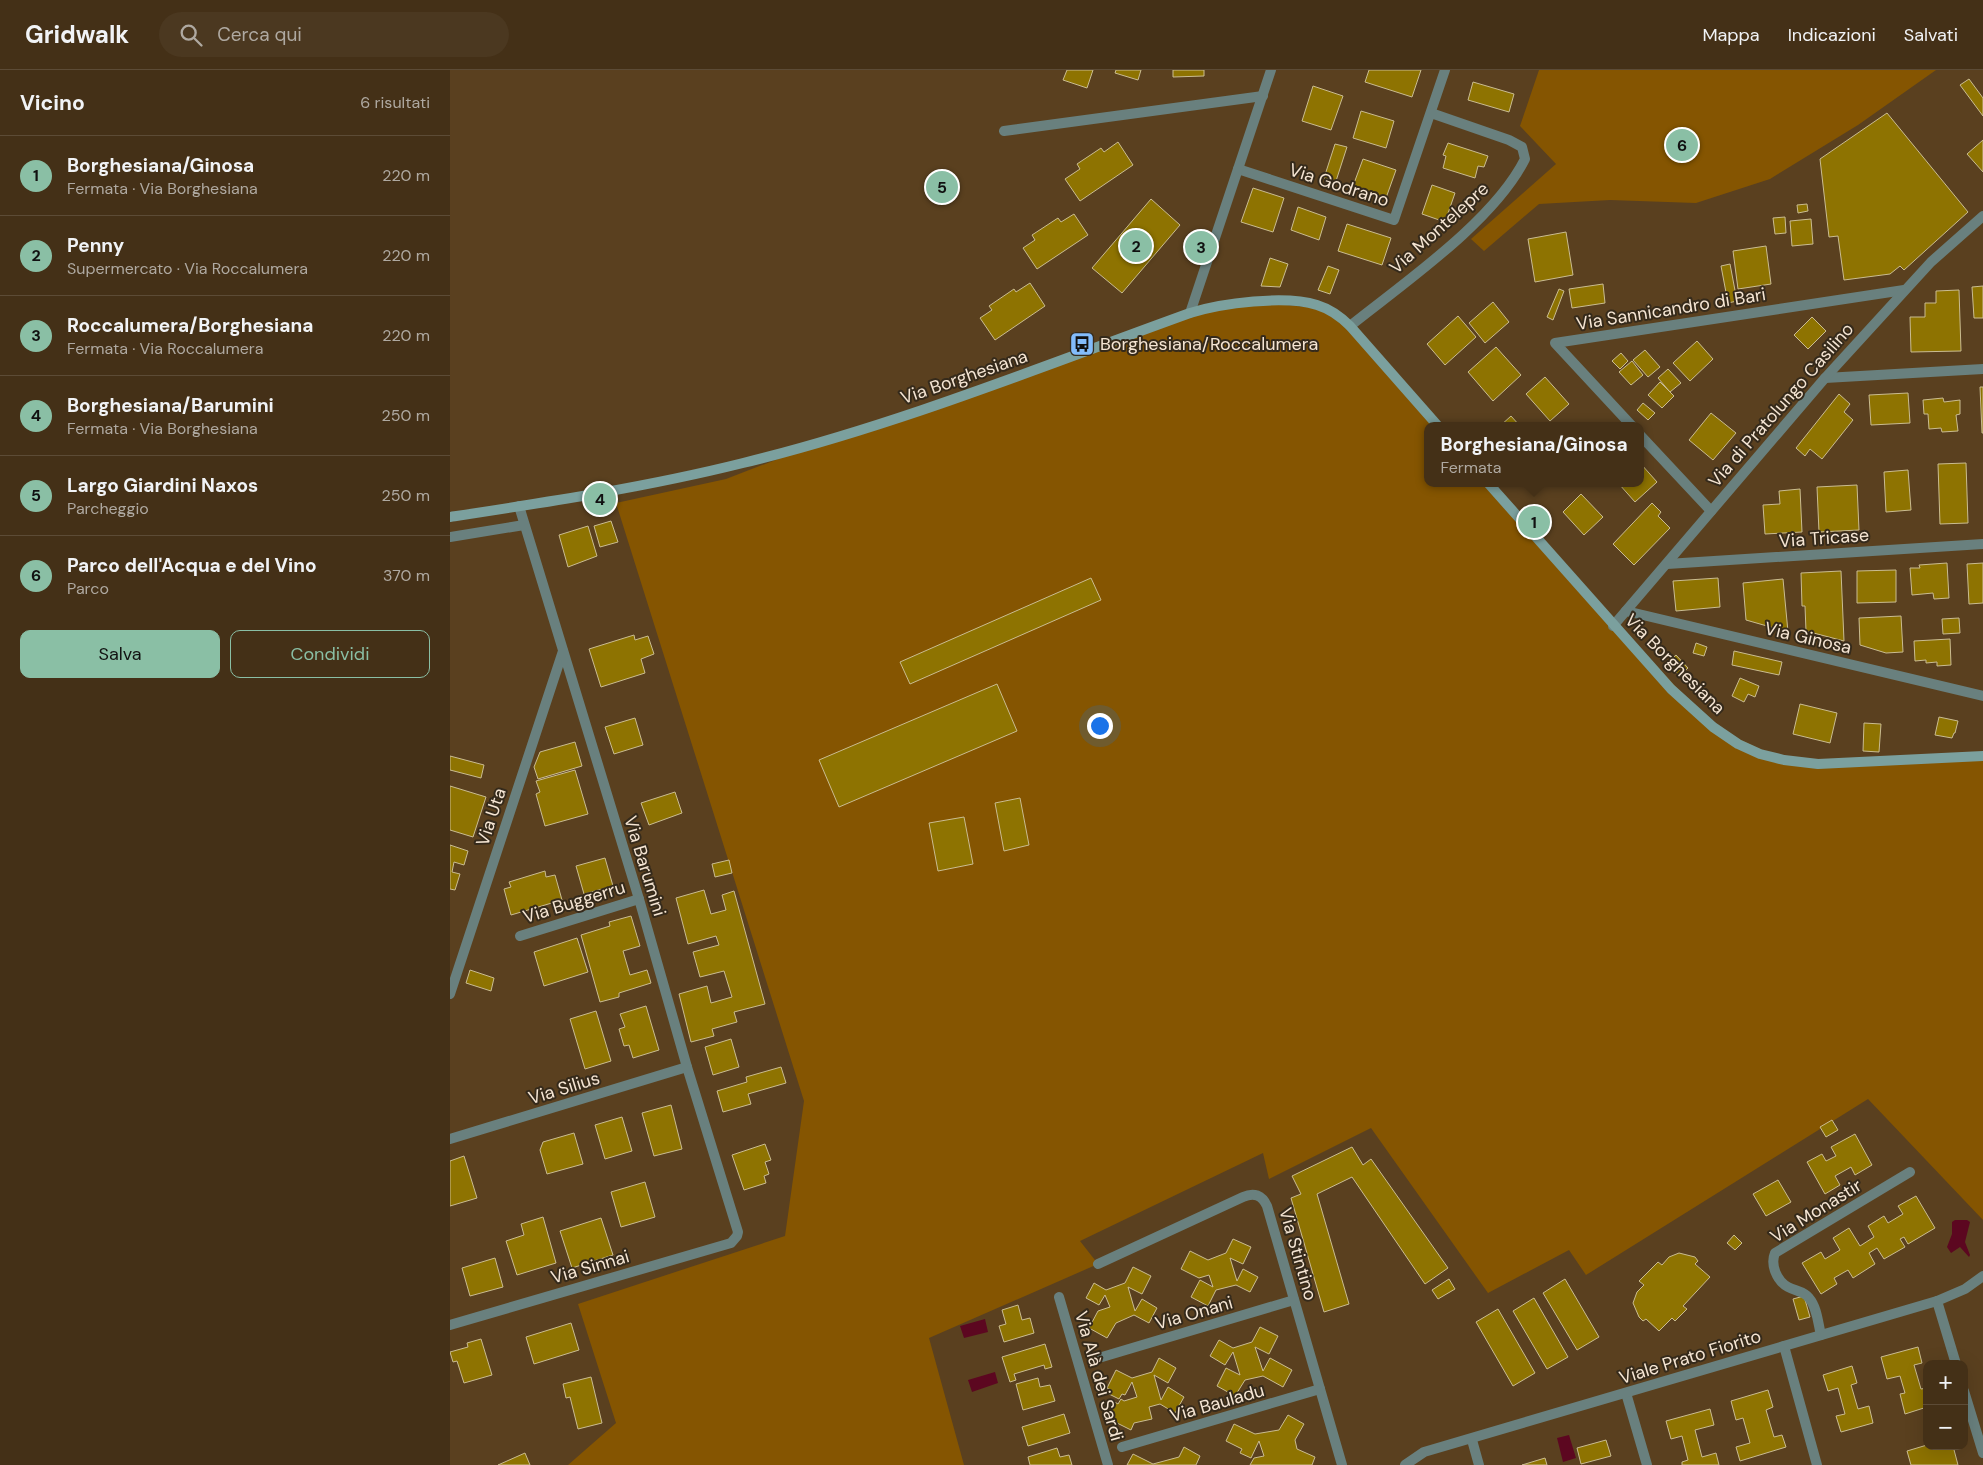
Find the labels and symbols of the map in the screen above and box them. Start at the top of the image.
pin: 6 [1666,126,1698,164]
street label: Via Godrano [1286,158,1392,212]
pin: 5 [926,168,958,206]
street label: Via Montelepre [1384,177,1494,279]
pin: 2 [1120,227,1152,265]
pin: 3 [1185,228,1217,266]
street label: Via Sannicandro di Bari [1574,282,1768,336]
street label: Via di Pratolungo Casilino [1703,318,1859,492]
bus stop icon: Borghesiana/Roccalumera [1069,331,1095,357]
place label: Borghesiana/Roccalumera [1100,332,1318,356]
street label: Via Borghesiana [897,344,1031,410]
pin: 4 [584,480,616,518]
pin: 1 [1518,503,1550,541]
street label: Via Tricase [1778,523,1870,553]
street label: Via Borghesiana [1620,609,1730,719]
street label: Via Ginosa [1762,616,1854,660]
your location [1087,713,1113,739]
street label: Via Uta [470,785,512,849]
street label: Via Barumini [618,813,672,919]
street label: Via Buggerru [520,875,628,929]
street label: Via Silius [525,1066,603,1110]
street label: Via Monastir [1766,1173,1867,1249]
street label: Via Stintino [1273,1205,1323,1303]
street label: Via Sinnai [548,1244,632,1290]
street label: Via Onani [1152,1290,1236,1336]
street label: Via Alà dei Sardi [1069,1308,1129,1444]
street label: Viale Prato Fiorito [1616,1324,1764,1390]
street label: Via Bauladu [1167,1378,1267,1428]

